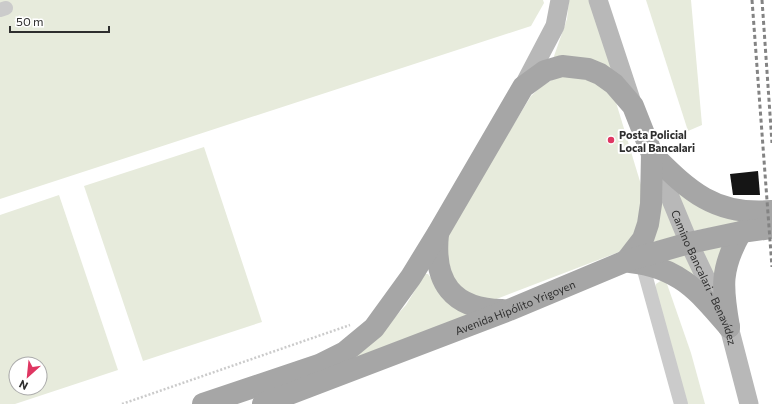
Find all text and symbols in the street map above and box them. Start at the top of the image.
scale bar [10,8,109,34]
text: 50 m [16,14,44,28]
place label: Posta Policial Local Bancalari [619,128,695,154]
marker: Posta Policial Local Bancalari [606,135,616,145]
street label: Camino Bancalari - Benavídez [669,208,740,347]
street label: Avenida Hipólito Yrigoyen [453,277,577,337]
north arrow [8,356,48,396]
text: N [17,378,30,393]

